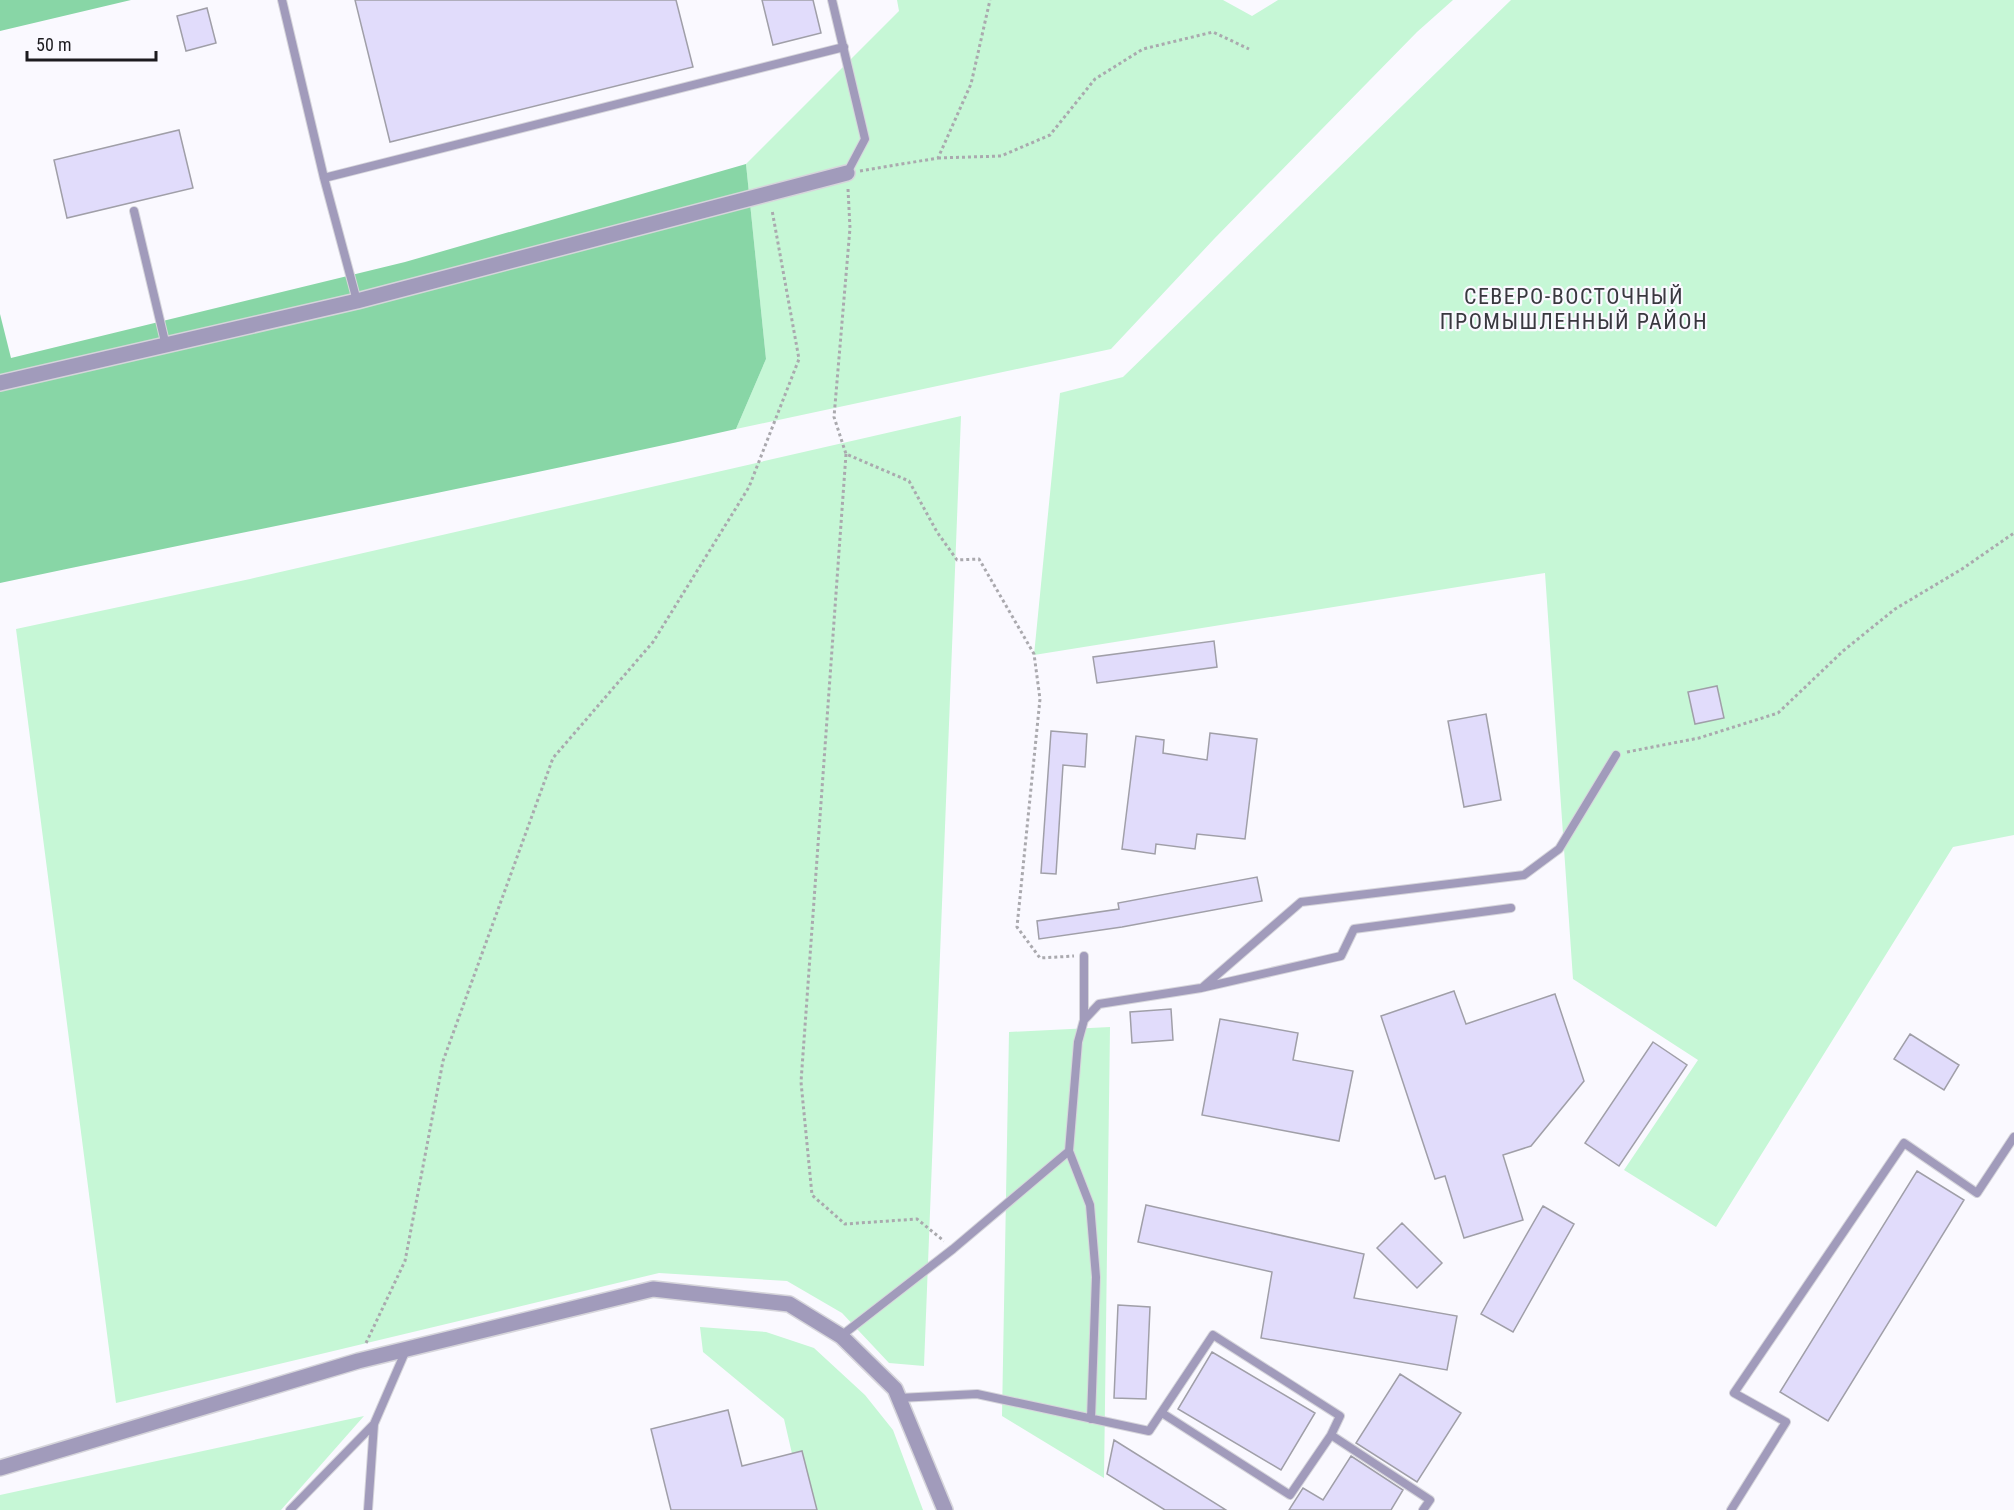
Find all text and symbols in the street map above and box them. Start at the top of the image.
scale bar [27,24,156,62]
text: 50 m [36,34,71,55]
district label: СЕВЕРО-ВОСТОЧНЫЙ ПРОМЫШЛЕННЫЙ РАЙОН [1440,284,1708,334]

